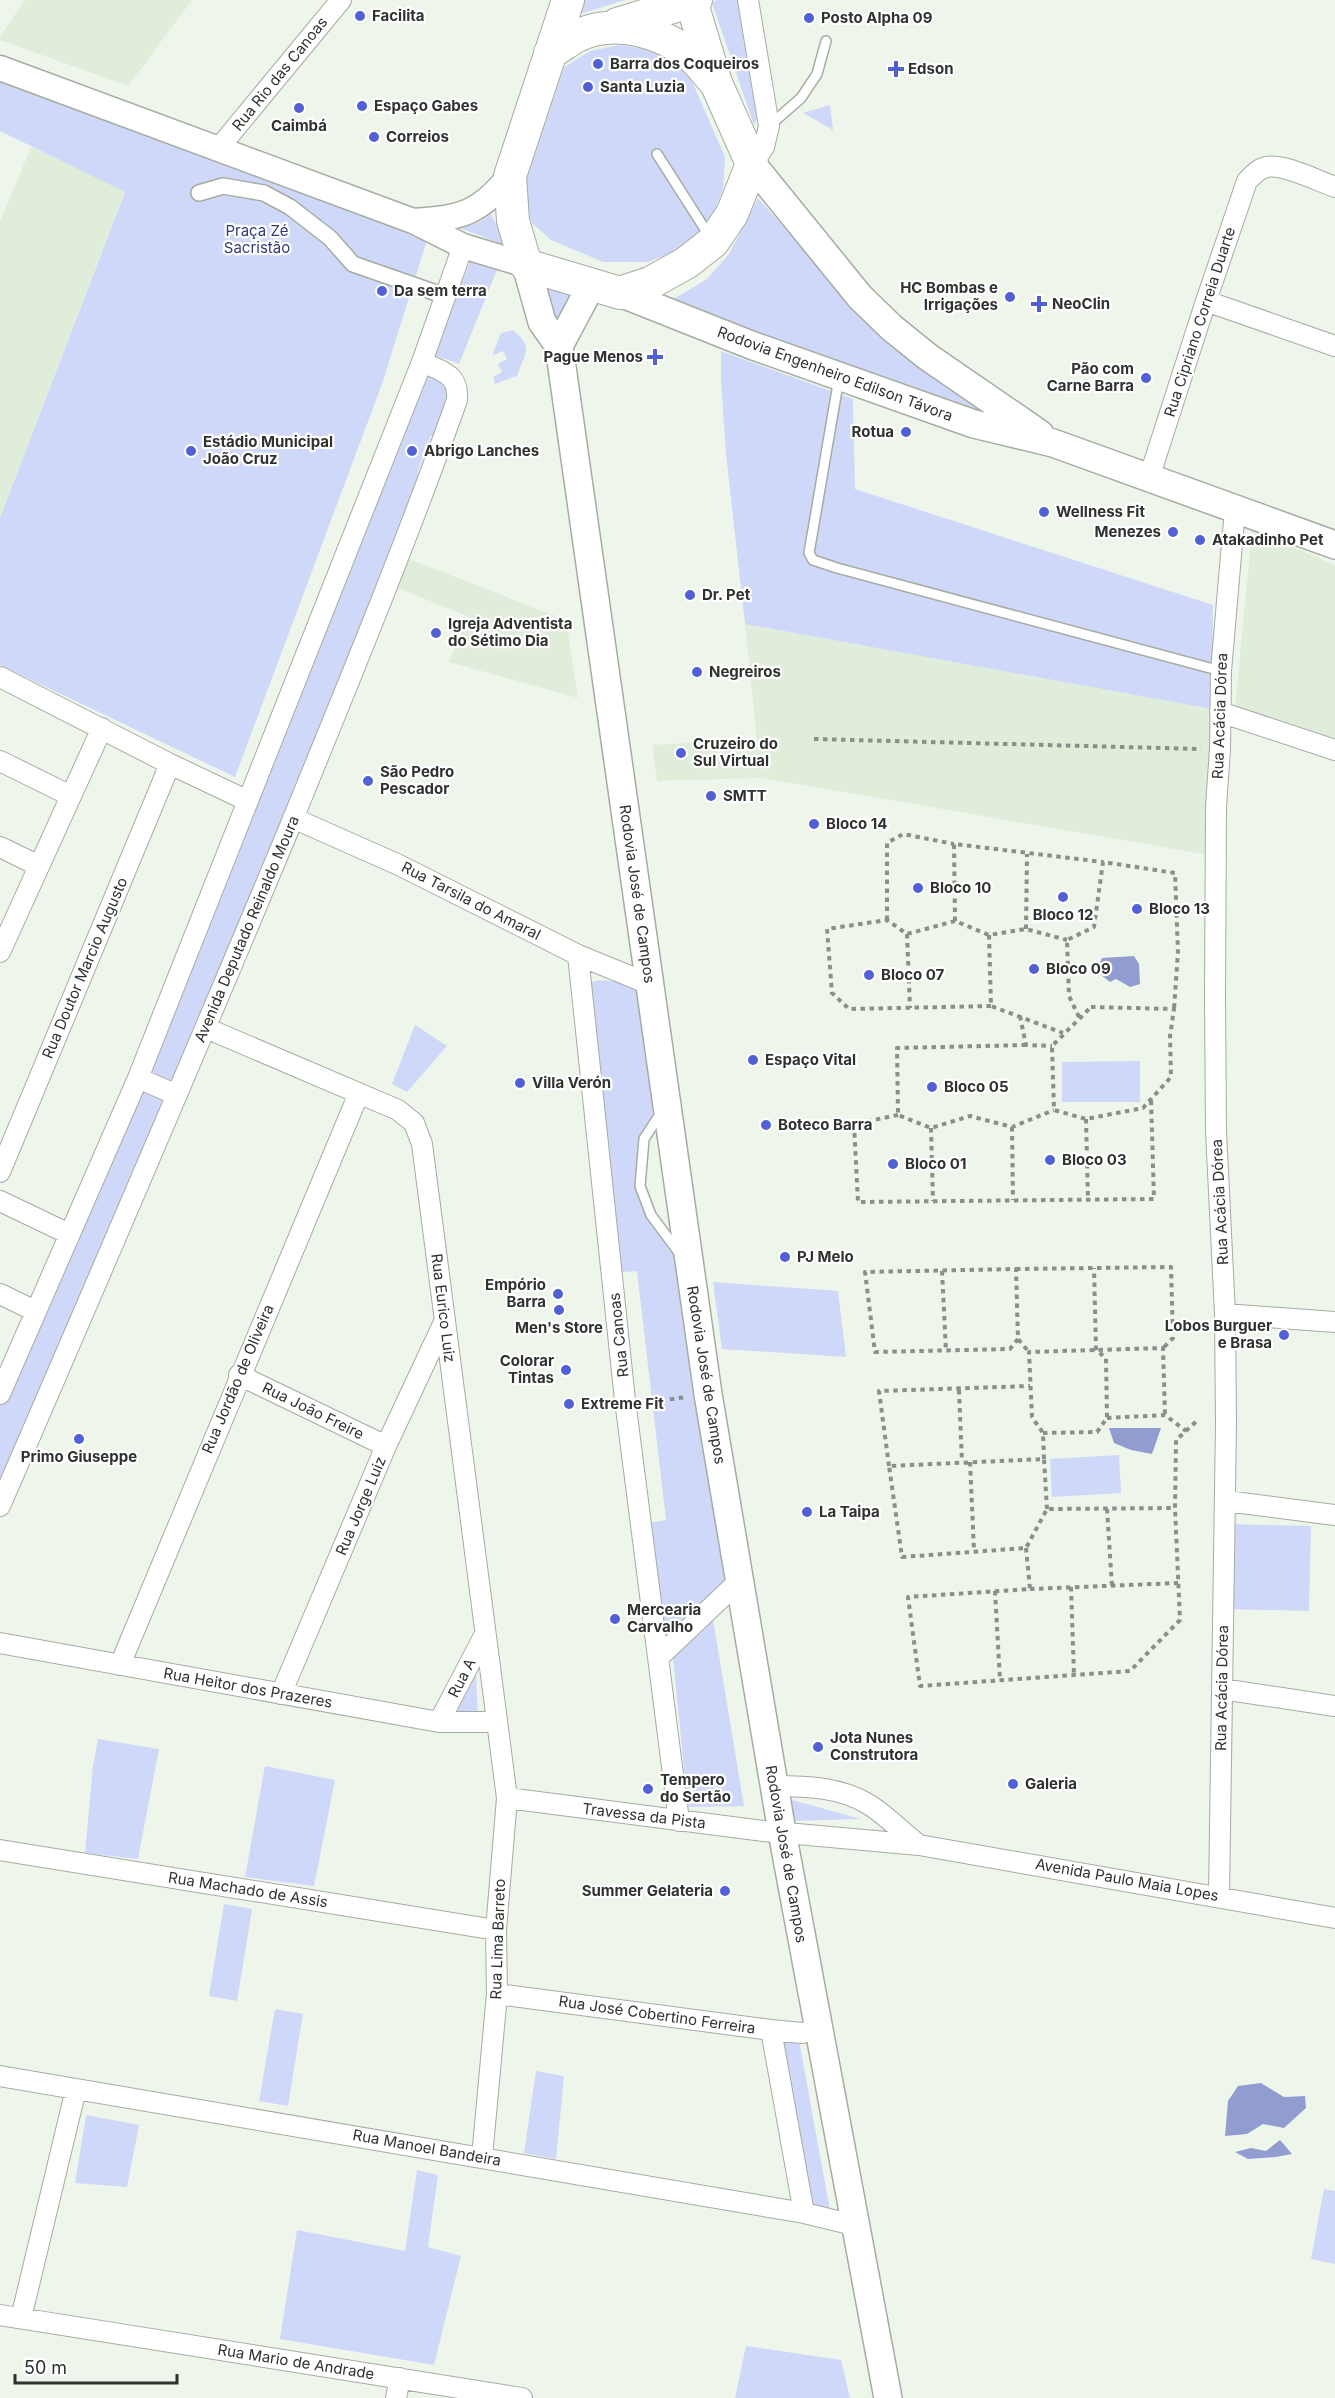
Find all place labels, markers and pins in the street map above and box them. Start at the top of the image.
place label: Facilita [372,6,425,25]
place label: Posto Alpha 09 [821,8,933,27]
marker: Facilita [353,9,367,23]
marker: Posto Alpha 09 [802,11,816,25]
place label: Barra dos Coqueiros [610,54,759,73]
marker: Barra dos Coqueiros [591,57,605,71]
place label: Edson [908,59,954,78]
marker: Edson [889,62,903,76]
place label: Santa Luzia [600,77,685,96]
marker: Santa Luzia [581,80,595,94]
place label: Espaço Gabes [374,96,478,115]
marker: Espaço Gabes [355,99,369,113]
marker: Caimbá [292,101,306,115]
place label: Caimbá [271,116,327,135]
place label: Correios [386,127,449,146]
marker: Correios [367,130,381,144]
place label: HC Bombas e Irrigações [900,278,998,314]
place label: Da sem terra [394,281,487,300]
marker: Da sem terra [375,284,389,298]
marker: HC Bombas e Irrigações [1003,290,1017,304]
place label: NeoClin [1052,294,1110,313]
marker: NeoClin [1030,295,1048,313]
place label: Pague Menos [544,347,643,366]
marker: Pague Menos [648,350,662,364]
place label: Pão com Carne Barra [1047,359,1134,395]
marker: Pão com Carne Barra [1139,371,1153,385]
place label: Rotua [852,422,894,441]
marker: Rotua [899,425,913,439]
place label: Estádio Municipal João Cruz [203,432,333,468]
place label: Abrigo Lanches [424,441,539,460]
marker: Estádio Municipal João Cruz [184,444,198,458]
marker: Abrigo Lanches [405,444,419,458]
place label: Wellness Fit [1056,502,1145,521]
marker: Wellness Fit [1037,505,1051,519]
place label: Menezes [1094,522,1161,541]
marker: Menezes [1166,525,1180,539]
place label: Atakadinho Pet [1212,530,1324,549]
marker: Atakadinho Pet [1193,533,1207,547]
place label: Dr. Pet [702,585,751,604]
marker: Dr. Pet [683,588,697,602]
place label: Igreja Adventista do Sétimo Dia [448,614,572,650]
marker: Igreja Adventista do Sétimo Dia [429,626,443,640]
place label: Negreiros [709,662,781,681]
marker: Negreiros [690,665,704,679]
place label: Cruzeiro do Sul Virtual [693,734,778,770]
marker: Cruzeiro do Sul Virtual [674,746,688,760]
place label: São Pedro Pescador [380,762,454,798]
marker: São Pedro Pescador [361,774,375,788]
place label: SMTT [723,786,767,805]
marker: SMTT [704,789,718,803]
place label: Bloco 14 [826,814,887,833]
marker: Bloco 14 [807,817,821,831]
place label: Bloco 10 [930,878,991,897]
marker: Bloco 10 [911,881,925,895]
marker: Bloco 12 [1056,890,1070,904]
place label: Bloco 13 [1149,899,1210,918]
marker: Bloco 13 [1130,902,1144,916]
place label: Bloco 12 [1033,905,1093,924]
place label: Bloco 09 [1046,959,1111,978]
marker: Bloco 09 [1027,962,1041,976]
place label: Bloco 07 [881,965,945,984]
marker: Bloco 07 [862,968,876,982]
place label: Espaço Vital [765,1050,856,1069]
marker: Espaço Vital [746,1053,760,1067]
place label: Villa Verón [532,1073,611,1092]
marker: Villa Verón [513,1076,527,1090]
place label: Bloco 05 [944,1077,1008,1096]
marker: Bloco 05 [925,1080,939,1094]
place label: Boteco Barra [778,1115,872,1134]
marker: Boteco Barra [759,1118,773,1132]
place label: Bloco 03 [1062,1150,1127,1169]
marker: Bloco 03 [1043,1153,1057,1167]
place label: Bloco 01 [905,1154,966,1173]
marker: Bloco 01 [886,1157,900,1171]
place label: PJ Melo [797,1247,854,1266]
marker: PJ Melo [778,1250,792,1264]
place label: Empório Barra [485,1275,546,1311]
marker: Empório Barra [551,1287,565,1301]
marker: Men's Store [552,1303,566,1317]
place label: Lobos Burguer e Brasa [1165,1316,1272,1352]
place label: Men's Store [515,1318,603,1337]
marker: Lobos Burguer e Brasa [1277,1328,1291,1342]
place label: Colorar Tintas [500,1351,554,1387]
marker: Colorar Tintas [559,1363,573,1377]
place label: Extreme Fit [581,1394,664,1413]
marker: Extreme Fit [562,1397,576,1411]
marker: Primo Giuseppe [72,1432,86,1446]
place label: Primo Giuseppe [21,1447,137,1466]
place label: La Taipa [819,1502,880,1521]
marker: La Taipa [800,1505,814,1519]
place label: Mercearia Carvalho [627,1600,701,1636]
marker: Mercearia Carvalho [608,1612,622,1626]
place label: Jota Nunes Construtora [830,1728,918,1764]
marker: Jota Nunes Construtora [811,1740,825,1754]
place label: Tempero do Sertão [660,1770,731,1806]
place label: Galeria [1025,1774,1077,1793]
marker: Galeria [1006,1777,1020,1791]
marker: Tempero do Sertão [641,1782,655,1796]
place label: Summer Gelateria [582,1881,713,1900]
marker: Summer Gelateria [718,1884,732,1898]

